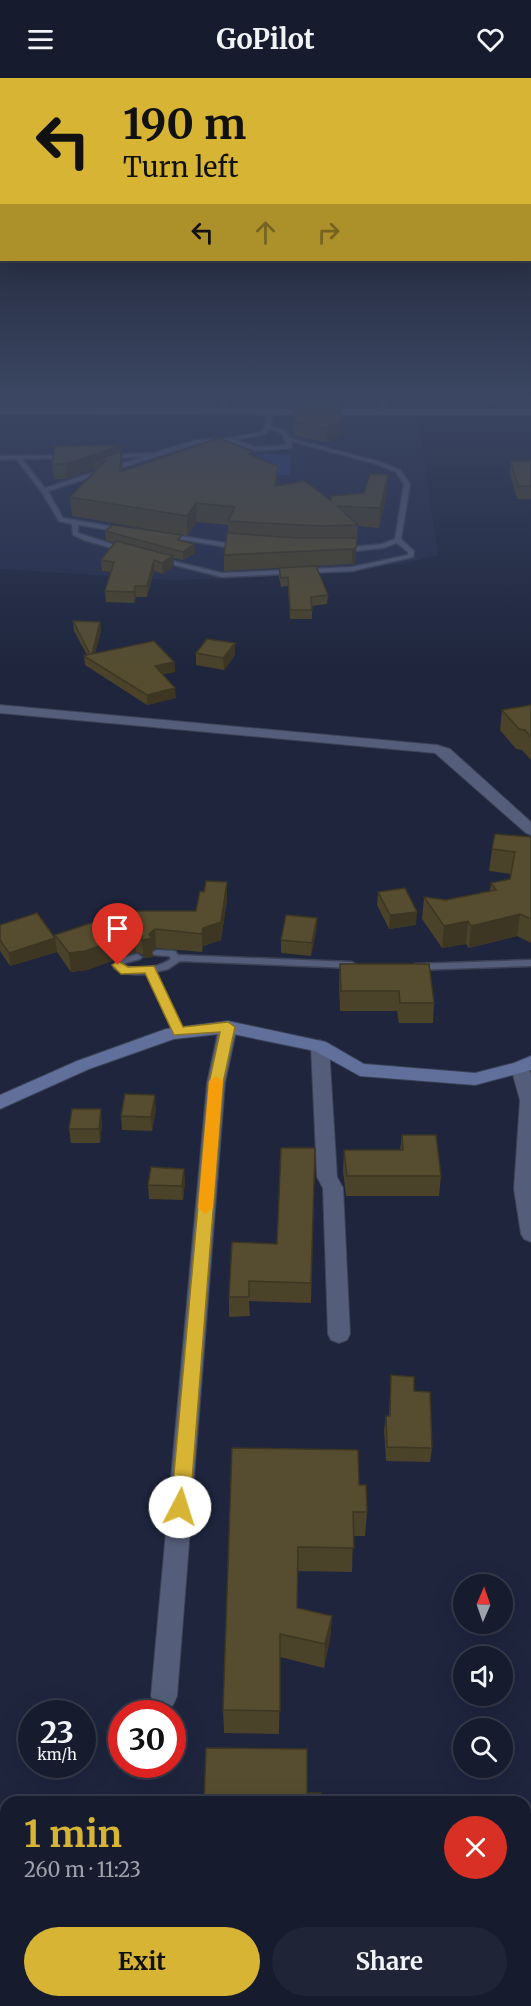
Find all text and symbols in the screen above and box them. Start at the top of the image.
text: GoPilot [216,22,315,56]
icon: menu [24,23,57,56]
icon: heart [474,23,507,56]
text: 190 m [123,98,246,150]
icon: left [24,102,102,180]
text: Turn left [123,150,238,184]
icon: left [186,216,219,249]
icon: ahead [249,216,282,249]
icon: right [312,216,345,249]
pin [92,903,143,965]
icon: arrive [101,912,134,945]
position arrow [148,1475,212,1539]
north arrow [453,1574,513,1634]
map controls [453,1574,513,1778]
button: sound [453,1646,513,1706]
speed limit sign: 30 [108,1700,186,1778]
text: 23 [40,1713,74,1751]
button: search [453,1718,513,1778]
text: km/h [37,1745,77,1764]
text: 1 min [24,1812,122,1857]
button: close [444,1816,507,1879]
text: 260 m · 11:23 [24,1857,141,1882]
button: Exit [24,1927,260,1996]
button: Share [272,1927,507,1996]

